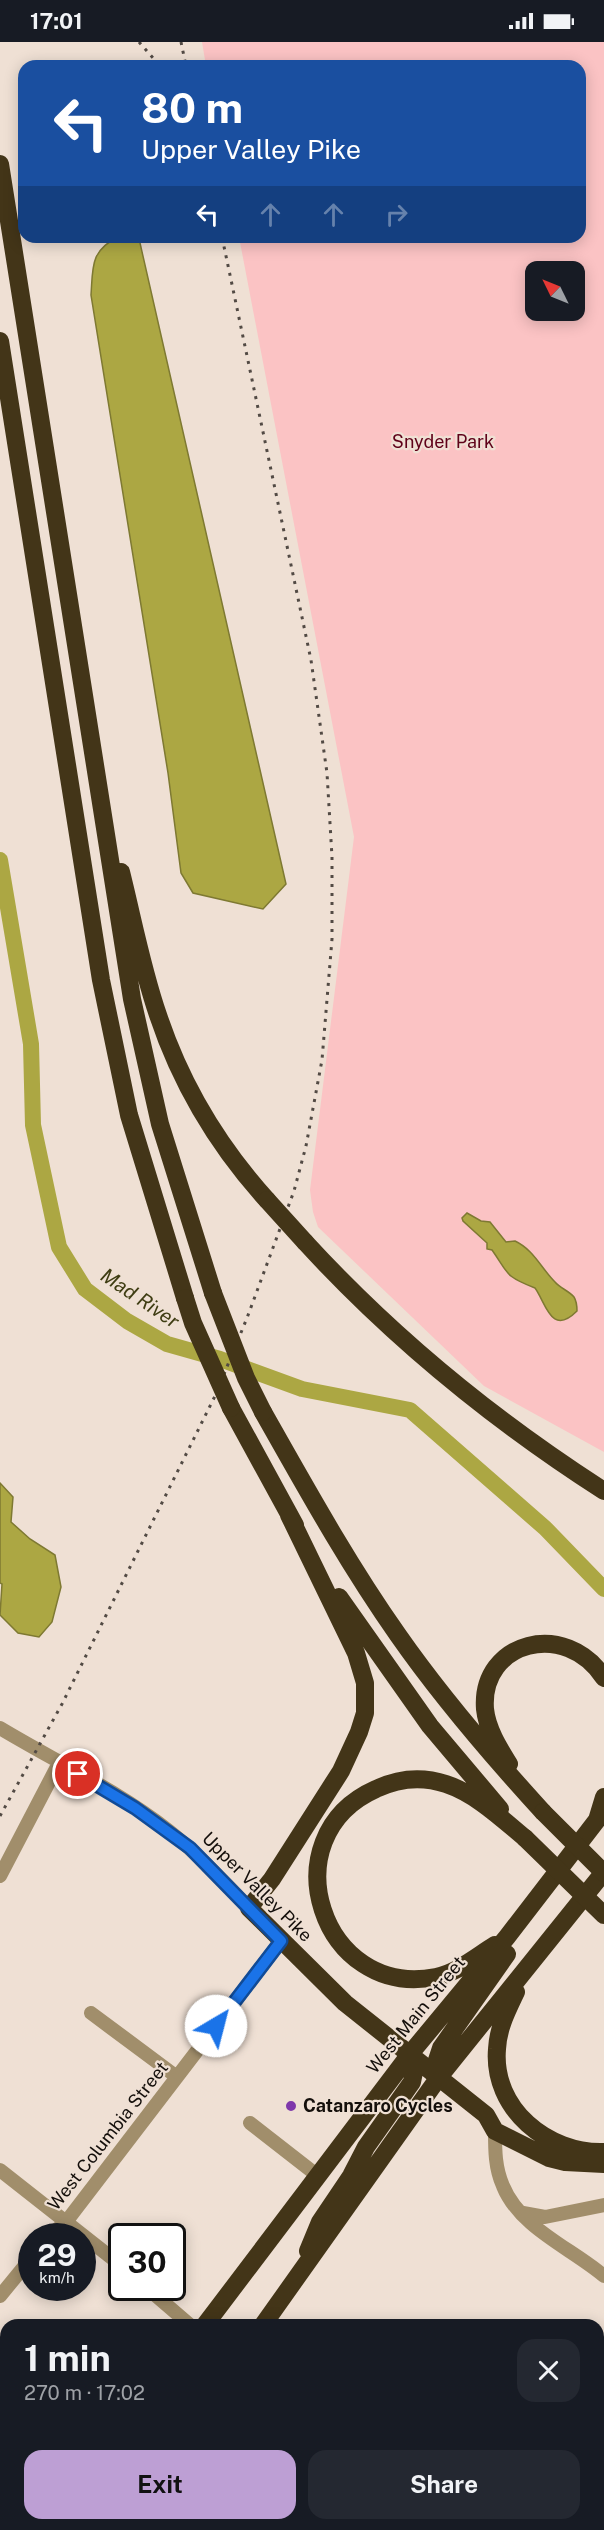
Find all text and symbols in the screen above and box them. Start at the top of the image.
text: 17:01 [30,8,83,34]
text: 80 m [141,83,243,132]
icon: left [42,84,120,162]
text: Upper Valley Pike [141,133,361,165]
icon: left [191,198,224,231]
icon: ahead [254,198,287,231]
icon: ahead [317,198,350,231]
icon: right [380,198,413,231]
north arrow [525,261,585,321]
map controls [525,261,585,321]
park label: Snyder Park [392,431,494,452]
water label: Mad River [96,1263,184,1333]
pin [52,1748,103,1799]
icon: arrive [61,1757,94,1790]
street label: Upper Valley Pike [198,1827,317,1946]
street label: West Main Street [362,1952,469,2077]
position arrow [184,1994,248,2058]
street label: West Columbia Street [43,2057,172,2214]
place label: Catanzaro Cycles [303,2095,453,2116]
marker: Catanzaro Cycles [284,2099,298,2113]
speed limit sign: 30 [108,2223,186,2301]
text: 29 [38,2237,76,2273]
text: km/h [39,2269,75,2286]
text: 1 min [24,2337,111,2379]
button: close [517,2339,580,2402]
text: 270 m · 17:02 [24,2381,145,2405]
button: Exit [24,2450,296,2519]
button: Share [308,2450,580,2519]

